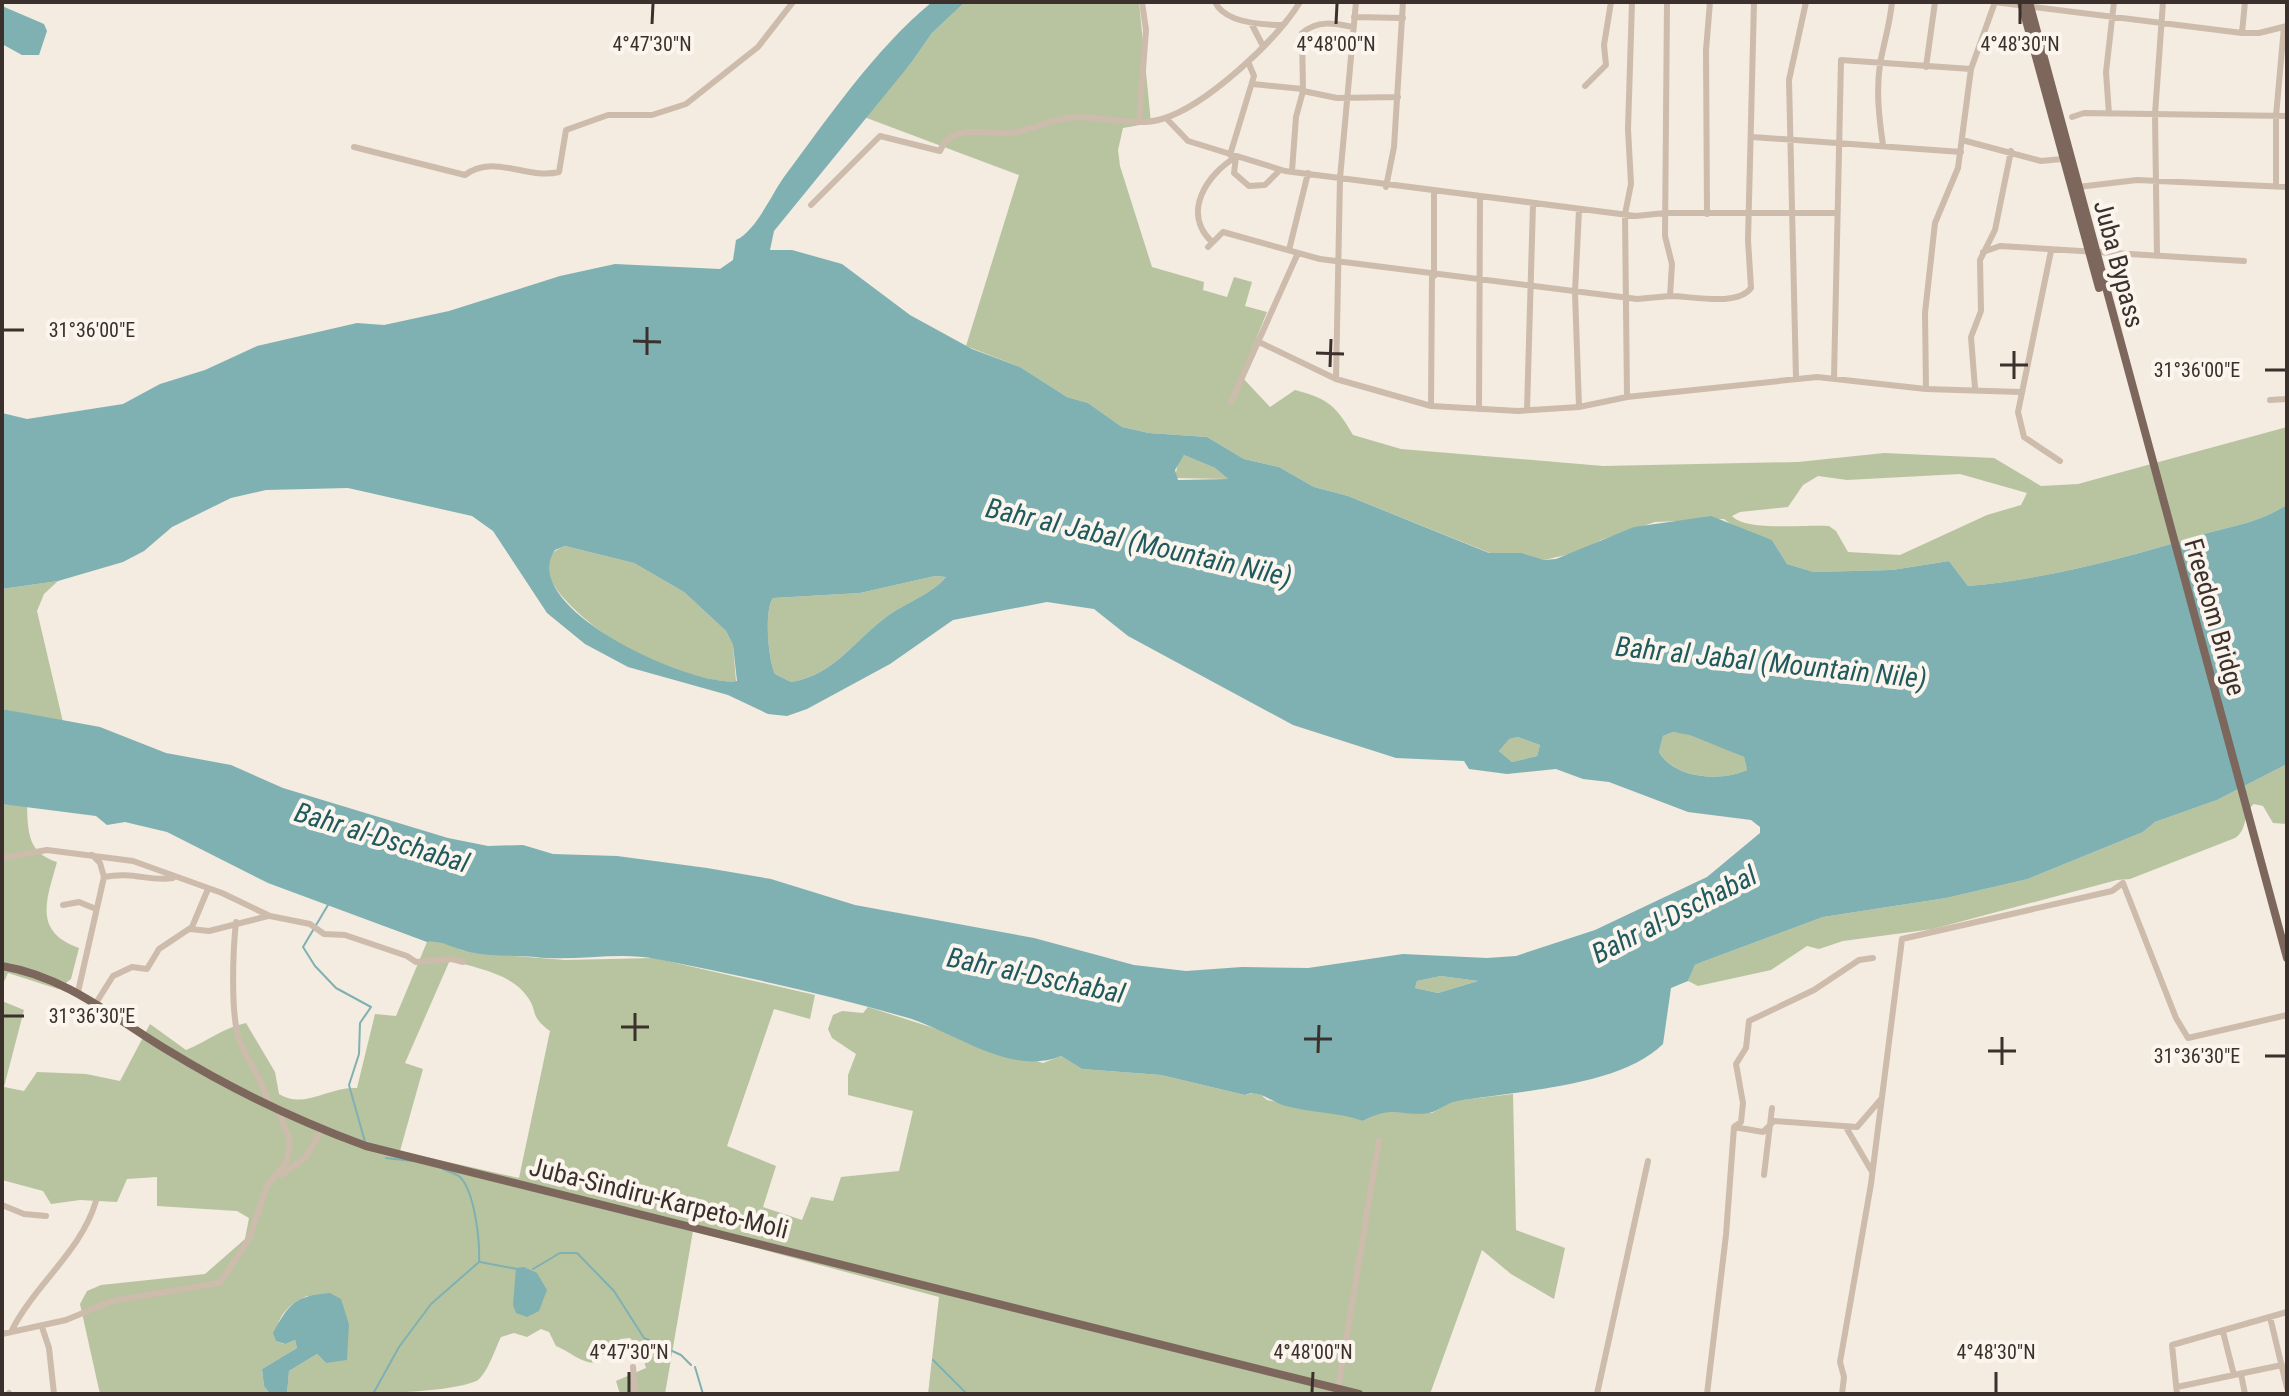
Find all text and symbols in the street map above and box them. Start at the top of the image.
text: 4°47'30"N [612,32,692,56]
text: 4°48'00"N [1296,32,1376,56]
text: 4°48'30"N [1980,32,2060,56]
street label: Juba Bypass [2088,197,2150,331]
text: 31°36'00"E [49,318,135,342]
text: 31°36'00"E [2154,358,2240,382]
water label: Bahr al Jabal (Mountain Nile) [983,491,1295,594]
street label: Freedom Bridge [2178,535,2252,699]
water label: Bahr al Jabal (Mountain Nile) [1614,630,1928,695]
water label: Bahr al-Dschabal [291,795,474,880]
water label: Bahr al-Dschabal [1586,858,1763,970]
water label: Bahr al-Dschabal [944,941,1128,1011]
text: 31°36'30"E [49,1004,135,1028]
text: 31°36'30"E [2154,1044,2240,1068]
street label: Juba-Sindiru-Karpeto-Moli [526,1151,792,1245]
text: 4°47'30"N [589,1340,669,1364]
text: 4°48'00"N [1273,1340,1353,1364]
text: 4°48'30"N [1956,1340,2036,1364]

